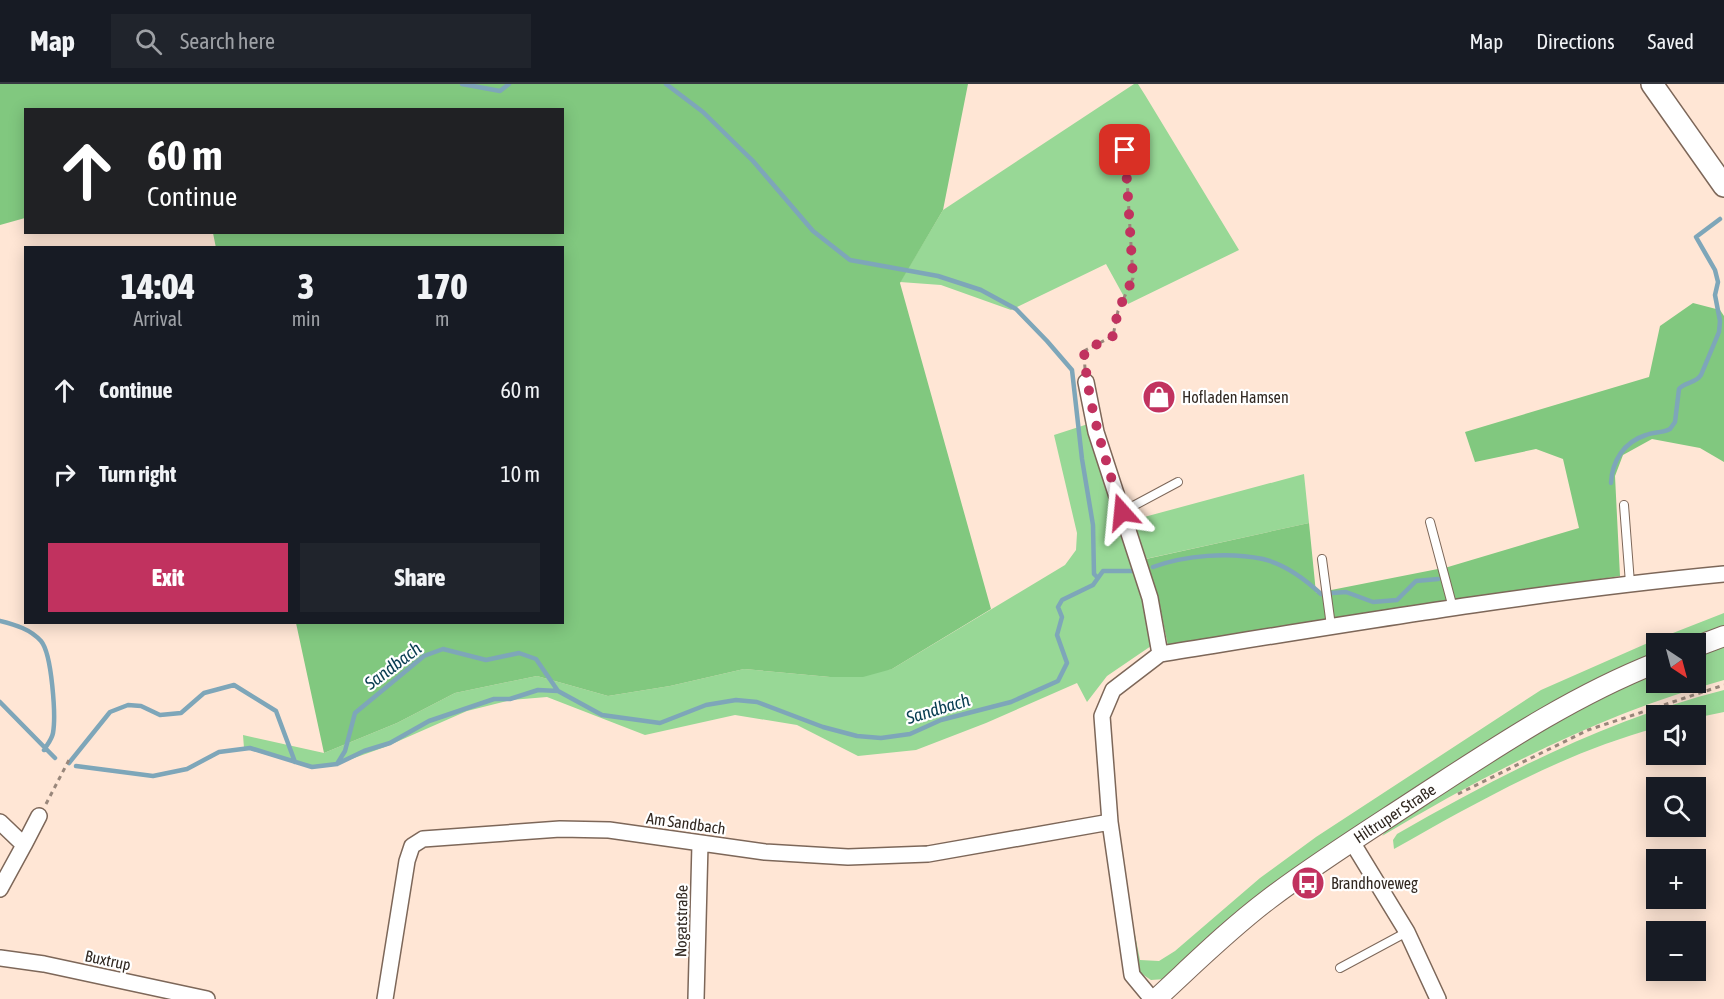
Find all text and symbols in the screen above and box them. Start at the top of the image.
search box [111,14,531,68]
text: Map [30,25,75,57]
icon: search [132,25,165,58]
text: Search here [180,28,275,54]
text: Map [1469,29,1503,53]
text: Directions [1536,29,1615,53]
text: Saved [1648,29,1694,53]
pin [1099,124,1150,175]
text: 60 m [147,131,222,179]
icon: ahead [48,132,126,210]
icon: arrive [1108,133,1141,166]
text: Continue [147,181,237,212]
text: 14:04 [120,265,195,307]
text: 3 [298,265,314,307]
text: 170 [417,265,468,307]
text: Arrival [133,307,182,330]
text: min [292,307,320,330]
text: m [435,307,449,330]
icon: ahead [48,374,81,407]
text: Continue [99,377,173,403]
text: 60 m [500,377,540,403]
shop icon: Hofladen Hamsen [1141,379,1177,415]
place label: Hofladen Hamsen [1182,388,1289,406]
icon: right [48,458,81,491]
text: Turn right [99,461,176,487]
text: 10 m [500,461,540,487]
position arrow [1090,480,1154,544]
button: Exit [48,543,288,612]
button: Share [300,543,540,612]
north arrow [1646,633,1706,693]
map controls [1646,633,1706,981]
water label: Sandbach [359,637,425,694]
water label: Sandbach [903,689,972,728]
button: sound [1646,705,1706,765]
button: search [1646,777,1706,837]
street label: Hiltruper Straße [1350,780,1439,846]
street label: Am Sandbach [645,809,727,837]
button: + [1646,849,1706,909]
bus stop icon: Brandhoveweg [1290,865,1326,901]
place label: Brandhoveweg [1331,874,1418,893]
street label: Nogatstraße [671,885,692,957]
button: − [1646,921,1706,981]
street label: Buxtrup [83,946,133,975]

